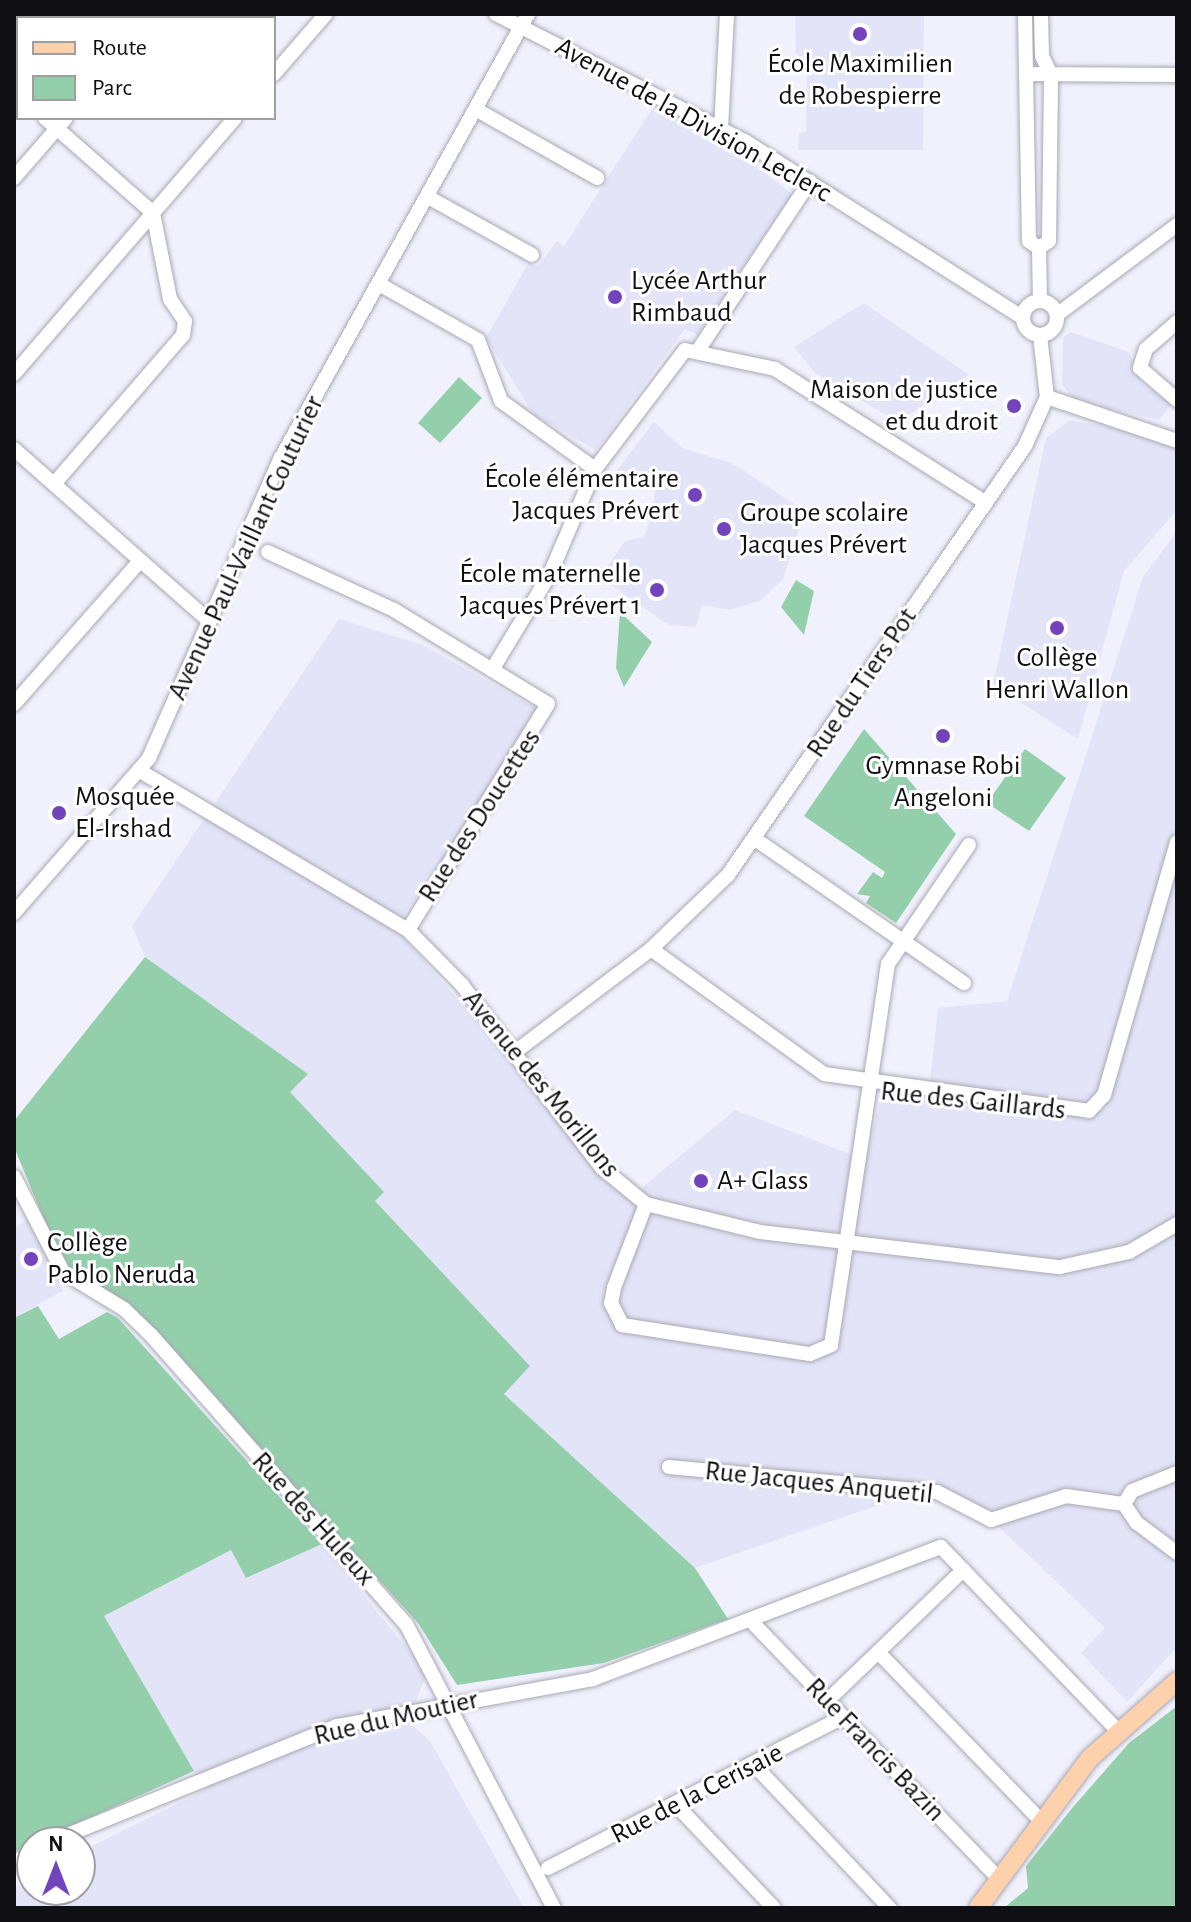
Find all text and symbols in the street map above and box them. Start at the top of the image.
legend [16,16,276,120]
marker: École Maximilien de Robespierre [851,25,869,43]
street label: Avenue de la Division Leclerc [549,30,837,210]
text: Route [92,36,147,60]
place label: École Maximilien de Robespierre [767,47,953,113]
text: Parc [92,76,132,100]
place label: Lycée Arthur Rimbaud [631,264,766,330]
marker: Lycée Arthur Rimbaud [606,288,624,306]
place label: Maison de justice et du droit [810,373,998,439]
street label: Avenue Paul-Vaillant Couturier [161,391,331,705]
marker: Maison de justice et du droit [1005,397,1023,415]
place label: École élémentaire Jacques Prévert [484,462,679,528]
marker: École élémentaire Jacques Prévert [686,486,704,504]
place label: Groupe scolaire Jacques Prévert [740,496,909,562]
marker: Groupe scolaire Jacques Prévert [715,520,733,538]
place label: École maternelle Jacques Prévert 1 [459,557,641,623]
marker: École maternelle Jacques Prévert 1 [648,581,666,599]
street label: Rue du Tiers Pot [800,602,924,764]
marker: Collège Henri Wallon [1048,619,1066,637]
place label: Collège Henri Wallon [985,641,1129,707]
street label: Rue des Doucettes [412,723,548,909]
marker: Gymnase Robi Angeloni [934,727,952,745]
place label: Gymnase Robi Angeloni [865,749,1021,815]
place label: Mosquée El-Irshad [75,780,175,846]
marker: Mosquée El-Irshad [50,804,68,822]
street label: Avenue des Morillons [455,983,627,1185]
street label: Rue des Gaillards [879,1075,1067,1127]
place label: A+ Glass [717,1164,808,1198]
marker: A+ Glass [692,1172,710,1190]
place label: Collège Pablo Neruda [47,1226,196,1292]
marker: Collège Pablo Neruda [22,1250,40,1268]
street label: Rue des Huleux [244,1445,382,1593]
street label: Rue Jacques Anquetil [703,1454,935,1512]
street label: Rue Francis Bazin [798,1671,952,1829]
street label: Rue du Moutier [311,1683,481,1753]
street label: Rue de la Cerisaie [605,1736,789,1852]
north arrow [16,1826,96,1906]
text: N [48,1833,64,1855]

